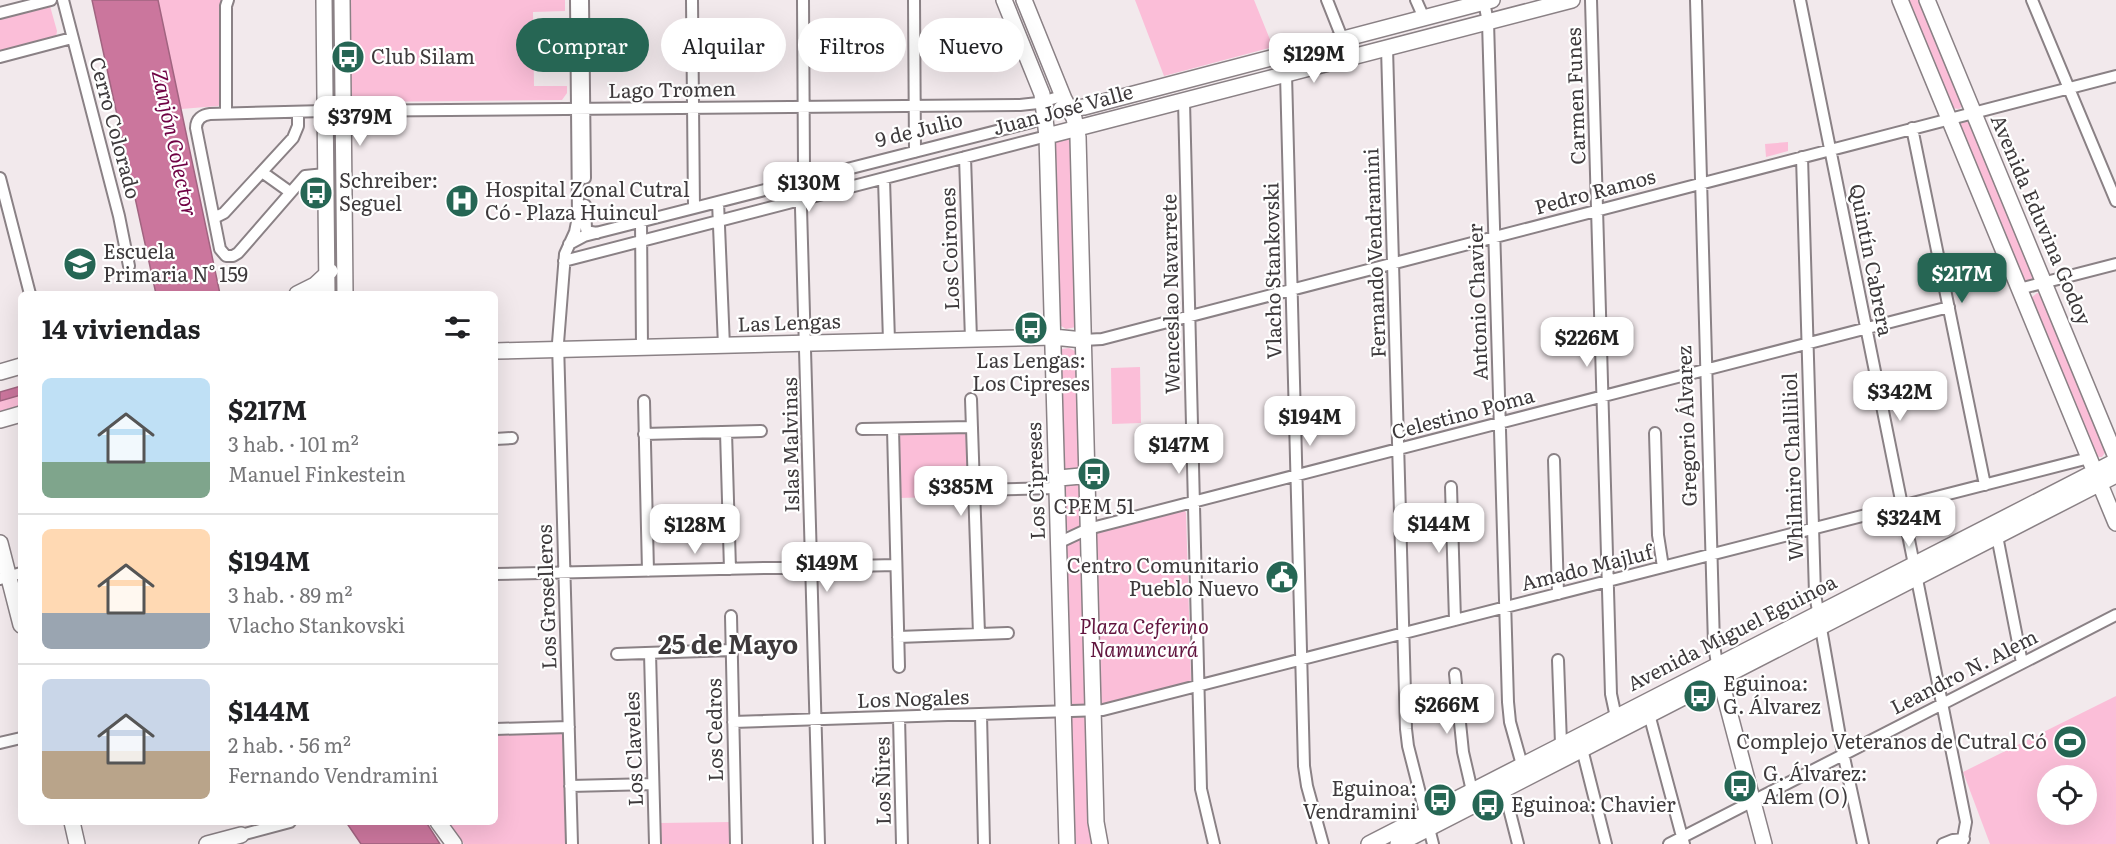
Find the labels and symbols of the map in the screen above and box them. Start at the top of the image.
street label: Carmen Funes [1557,27,1591,165]
pin: $129M [1272,33,1356,84]
bus stop icon: Club Silam [330,39,366,75]
place label: Club Silam [371,40,475,70]
street label: Cerro Colorado [84,53,150,202]
water label: Zanjón Colector [146,66,207,219]
street label: Lago Tromen [608,72,736,104]
street label: Juan José Valle [989,75,1136,141]
pin: $379M [318,96,402,147]
street label: 9 de Julio [872,103,965,153]
street label: Avenida Eduvina Godoy [1985,109,2101,330]
street label: Fernando Vendramini [1354,147,1392,359]
street label: Pedro Ramos [1531,160,1658,221]
pin: $130M [767,162,851,213]
place label: Schreiber: Seguel [339,164,438,217]
place label: Hospital Zonal Cutral Có - Plaza Huincul [485,173,690,226]
bus stop icon: Schreiber: Seguel [298,175,334,211]
street label: Quintín Cabrera [1843,181,1902,339]
street label: Vlacho Stankovski [1254,182,1288,360]
hospital icon: Hospital Zonal Cutral Có - Plaza Huincul [444,183,480,219]
street label: Los Coirones [931,187,965,311]
street label: Wenceslao Navarrete [1152,194,1186,394]
street label: Antonio Chavier [1458,222,1494,381]
place label: Escuela Primaria N° 159 [103,235,248,288]
school or university icon: Escuela Primaria N° 159 [62,246,98,282]
pin: $217M [1920,253,2004,304]
street label: Las Lengas [737,304,841,338]
bus stop icon: Las Lengas: Los Cipreses [1013,310,1049,346]
pin: $226M [1545,317,1629,368]
place label: Las Lengas: Los Cipreses [972,344,1090,397]
street label: Gregorio Álvarez [1667,345,1703,507]
pin: $342M [1858,371,1942,422]
street label: Whilmiro Challiliol [1773,372,1809,562]
street label: Islas Malvinas [773,377,805,513]
street label: Celestino Poma [1388,379,1537,446]
pin: $194M [1268,396,1352,447]
street label: Los Cipreses [1017,422,1051,540]
pin: $147M [1137,424,1221,475]
bus stop icon: CPEM 51 [1076,456,1112,492]
pin: $385M [919,466,1003,517]
place label: CPEM 51 [1053,490,1135,520]
pin: $324M [1867,497,1951,548]
pin: $144M [1397,503,1481,554]
pin: $128M [653,504,737,555]
street label: Los Groselleros [527,524,563,670]
street label: Amado Majluf [1517,535,1658,597]
pin: $149M [785,542,869,593]
place label: Centro Comunitario Pueblo Nuevo [1067,549,1259,602]
public building icon: Centro Comunitario Pueblo Nuevo [1264,559,1300,595]
street label: Avenida Miguel Eguinoa [1621,565,1841,697]
park label: Plaza Ceferino Namuncurá [1079,610,1209,663]
street label: Leandro N. Alem [1884,620,2042,720]
district label: 25 de Mayo [658,623,798,662]
place label: Eguinoa: G. Álvarez [1723,667,1821,720]
street label: Los Cedros [697,678,729,782]
bus stop icon: Eguinoa: G. Álvarez [1682,678,1718,714]
street label: Los Nogales [856,680,969,714]
pin: $266M [1405,684,1489,735]
street label: Los Claveles [615,691,649,807]
sports icon: Complejo Veteranos de Cutral Có [2052,724,2088,760]
place label: Complejo Veteranos de Cutral Có [1736,725,2047,755]
street label: Los Ñires [865,737,897,825]
place label: G. Álvarez: Alem (O) [1763,757,1867,810]
bus stop icon: G. Álvarez: Alem (O) [1722,768,1758,804]
place label: Eguinoa: Vendramini [1303,772,1417,825]
bus stop icon: Eguinoa: Vendramini [1422,782,1458,818]
bus stop icon: Eguinoa: Chavier [1470,787,1506,823]
place label: Eguinoa: Chavier [1511,788,1676,818]

